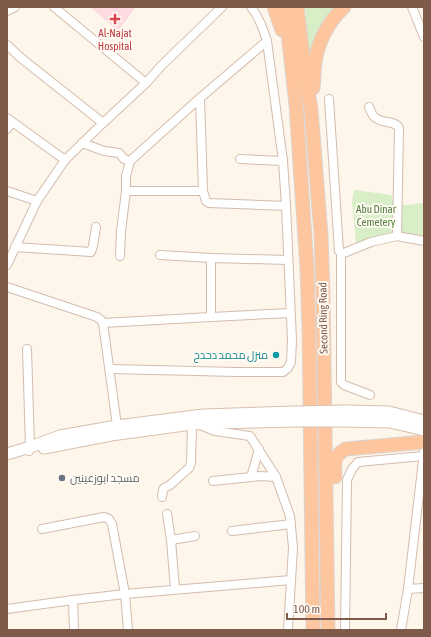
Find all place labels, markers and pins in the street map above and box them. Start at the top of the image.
marker: Al-Najat Hospital [109,13,121,25]
place label: Al-Najat Hospital [98,27,132,52]
place label: منزل محمد دحدح [193,349,268,363]
marker: منزل محمد دحدح [271,350,281,360]
place label: مسجد ابوزعينين [70,472,140,485]
marker: مسجد ابوزعينين [57,473,67,483]

